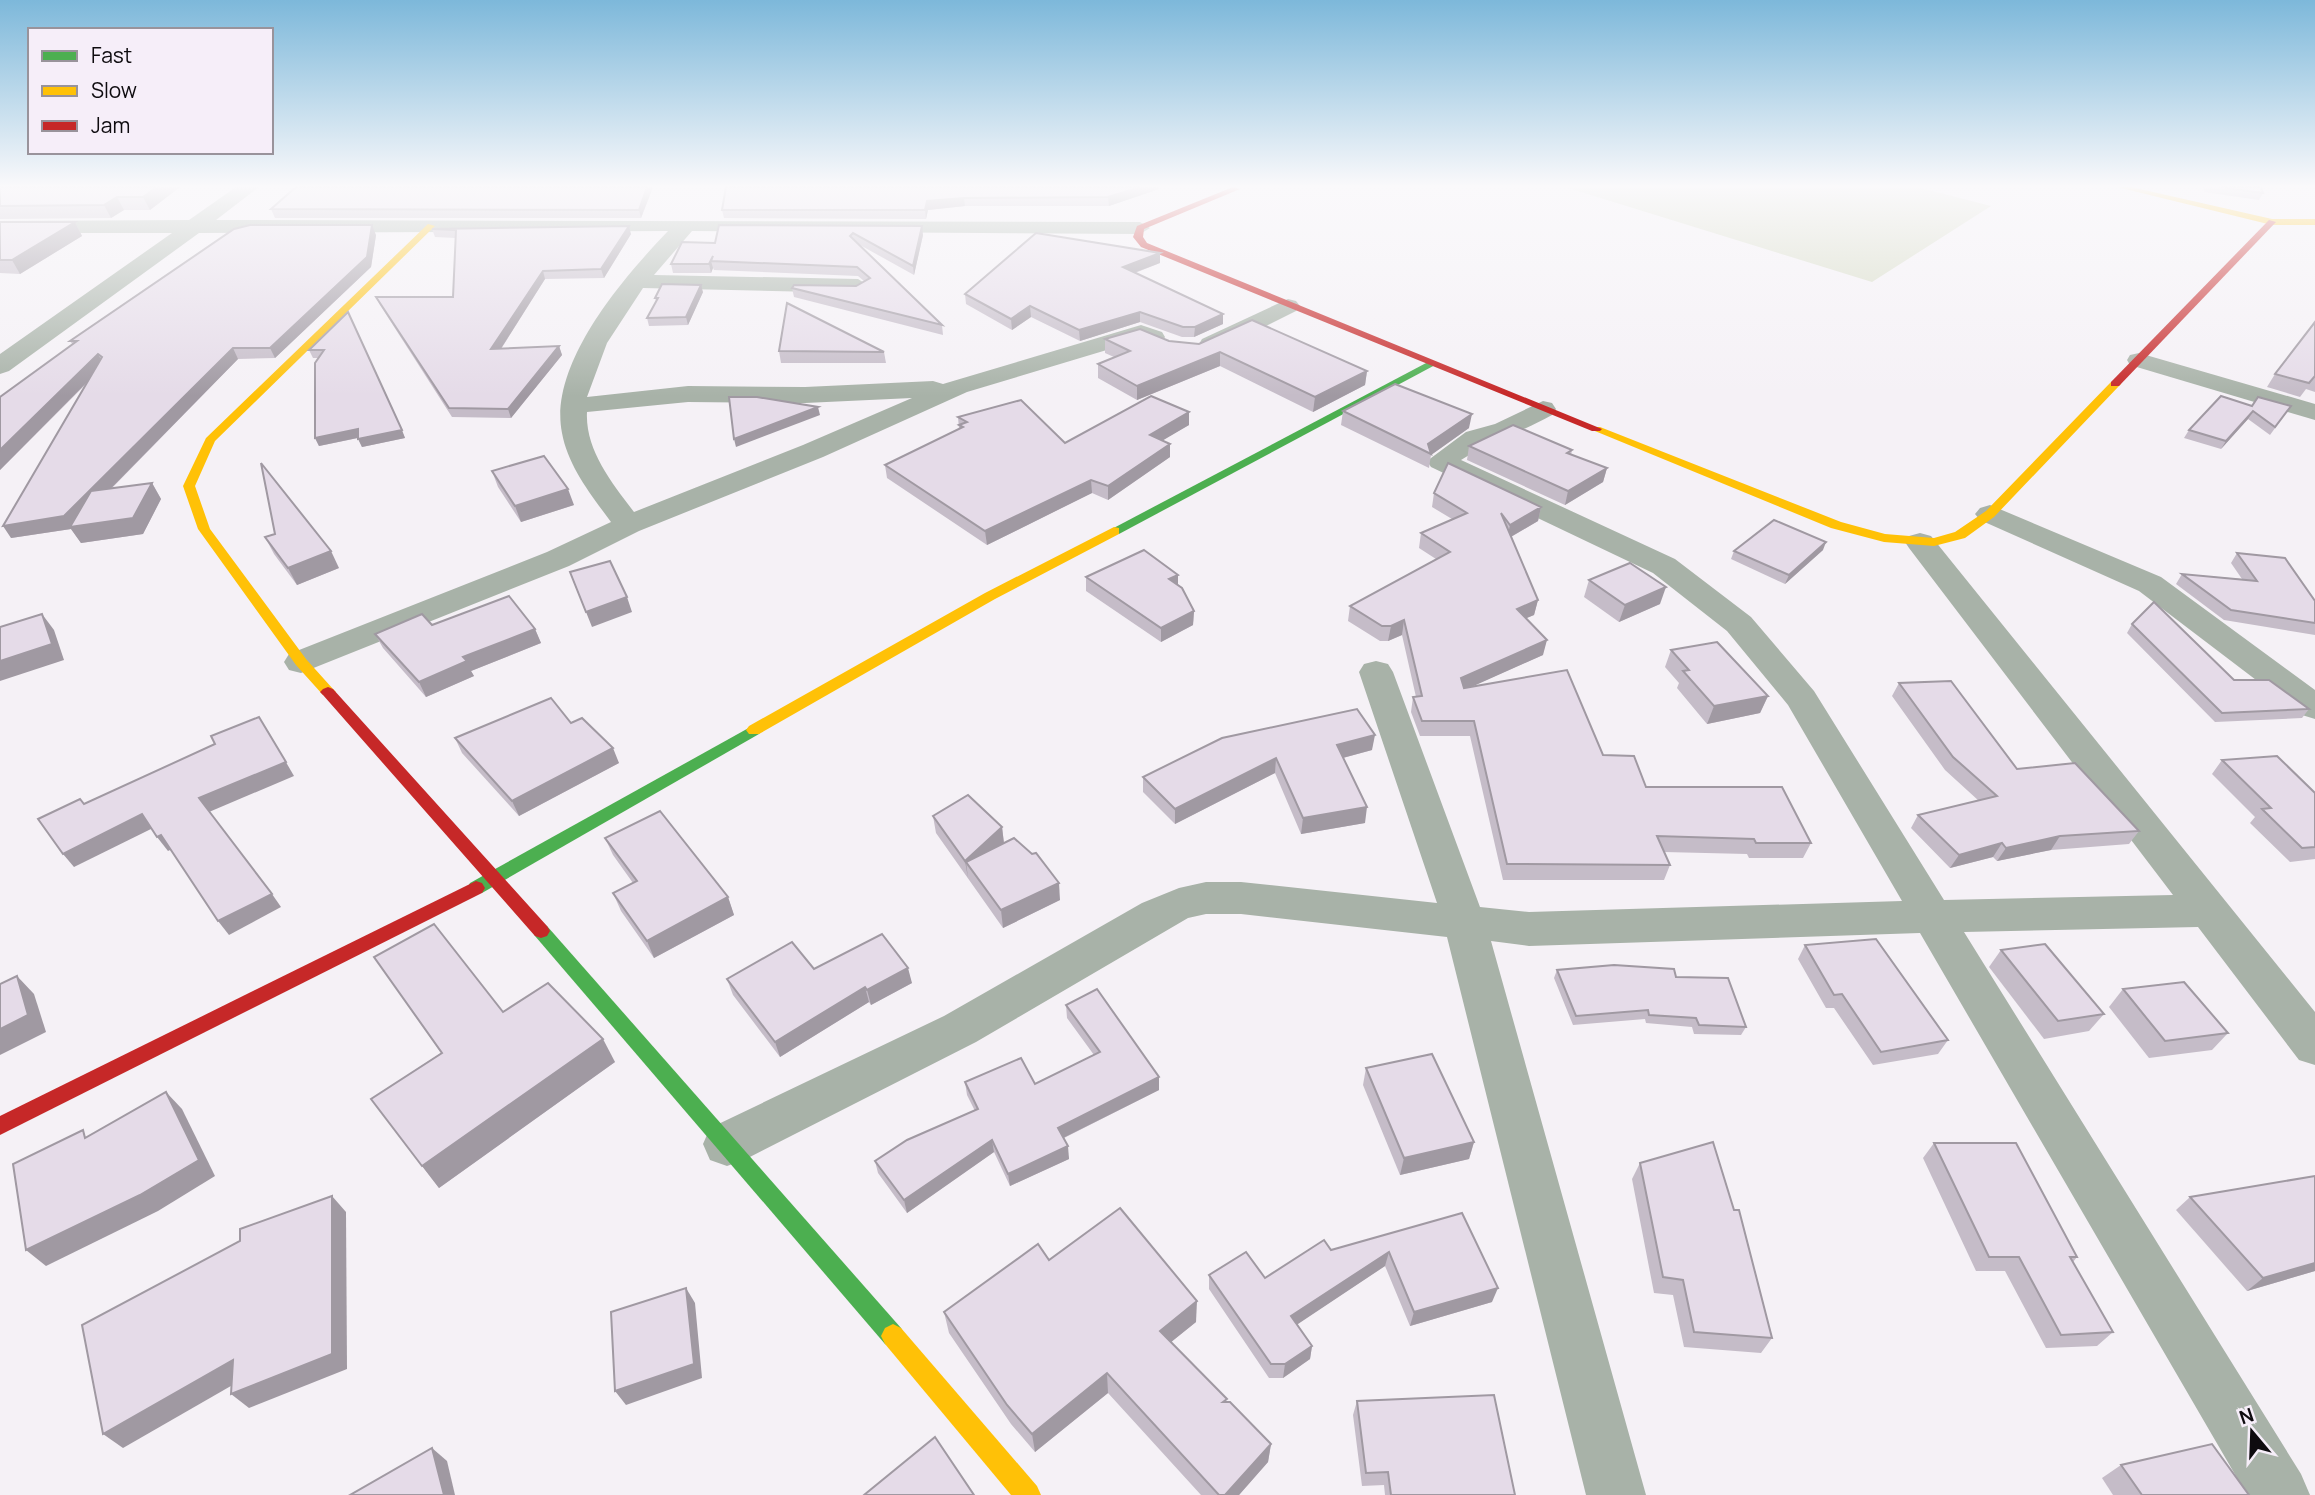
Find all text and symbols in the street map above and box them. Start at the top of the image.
legend [28,28,273,154]
text: Fast [91,41,132,69]
text: Slow [91,76,137,104]
text: Jam [91,111,130,139]
north arrow [2217,1397,2287,1467]
text: N [2236,1401,2257,1430]

